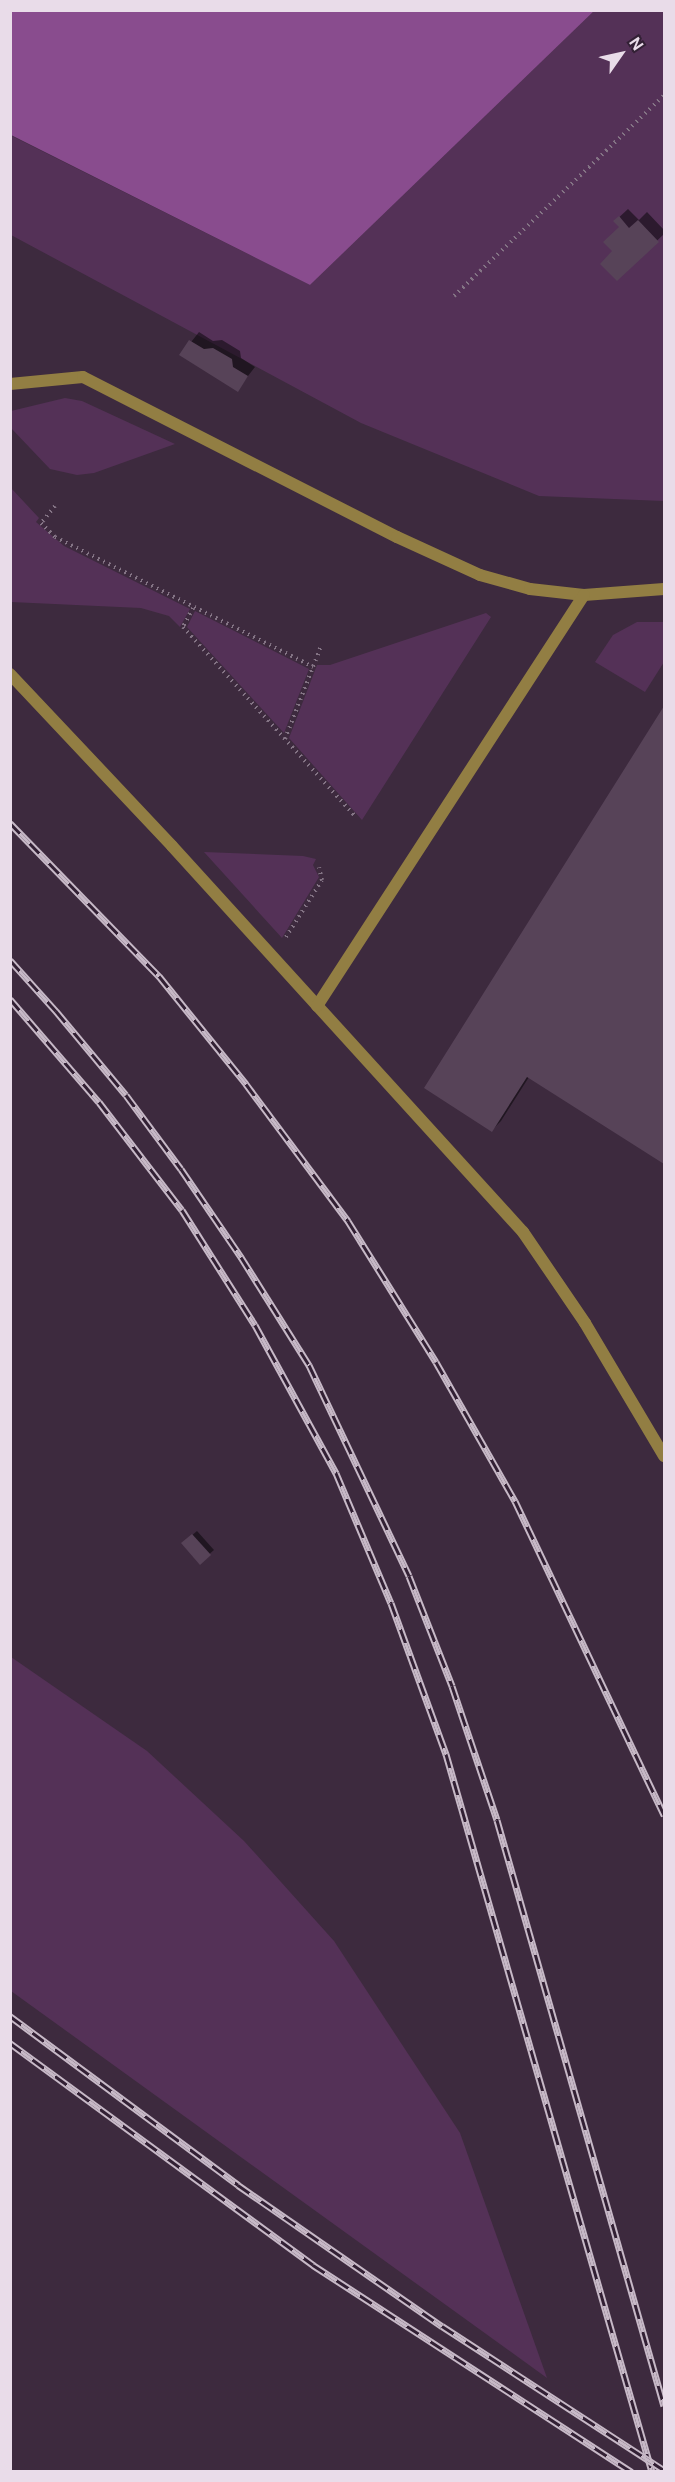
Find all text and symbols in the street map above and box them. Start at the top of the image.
north arrow [591,24,651,84]
text: N [624,33,648,54]

